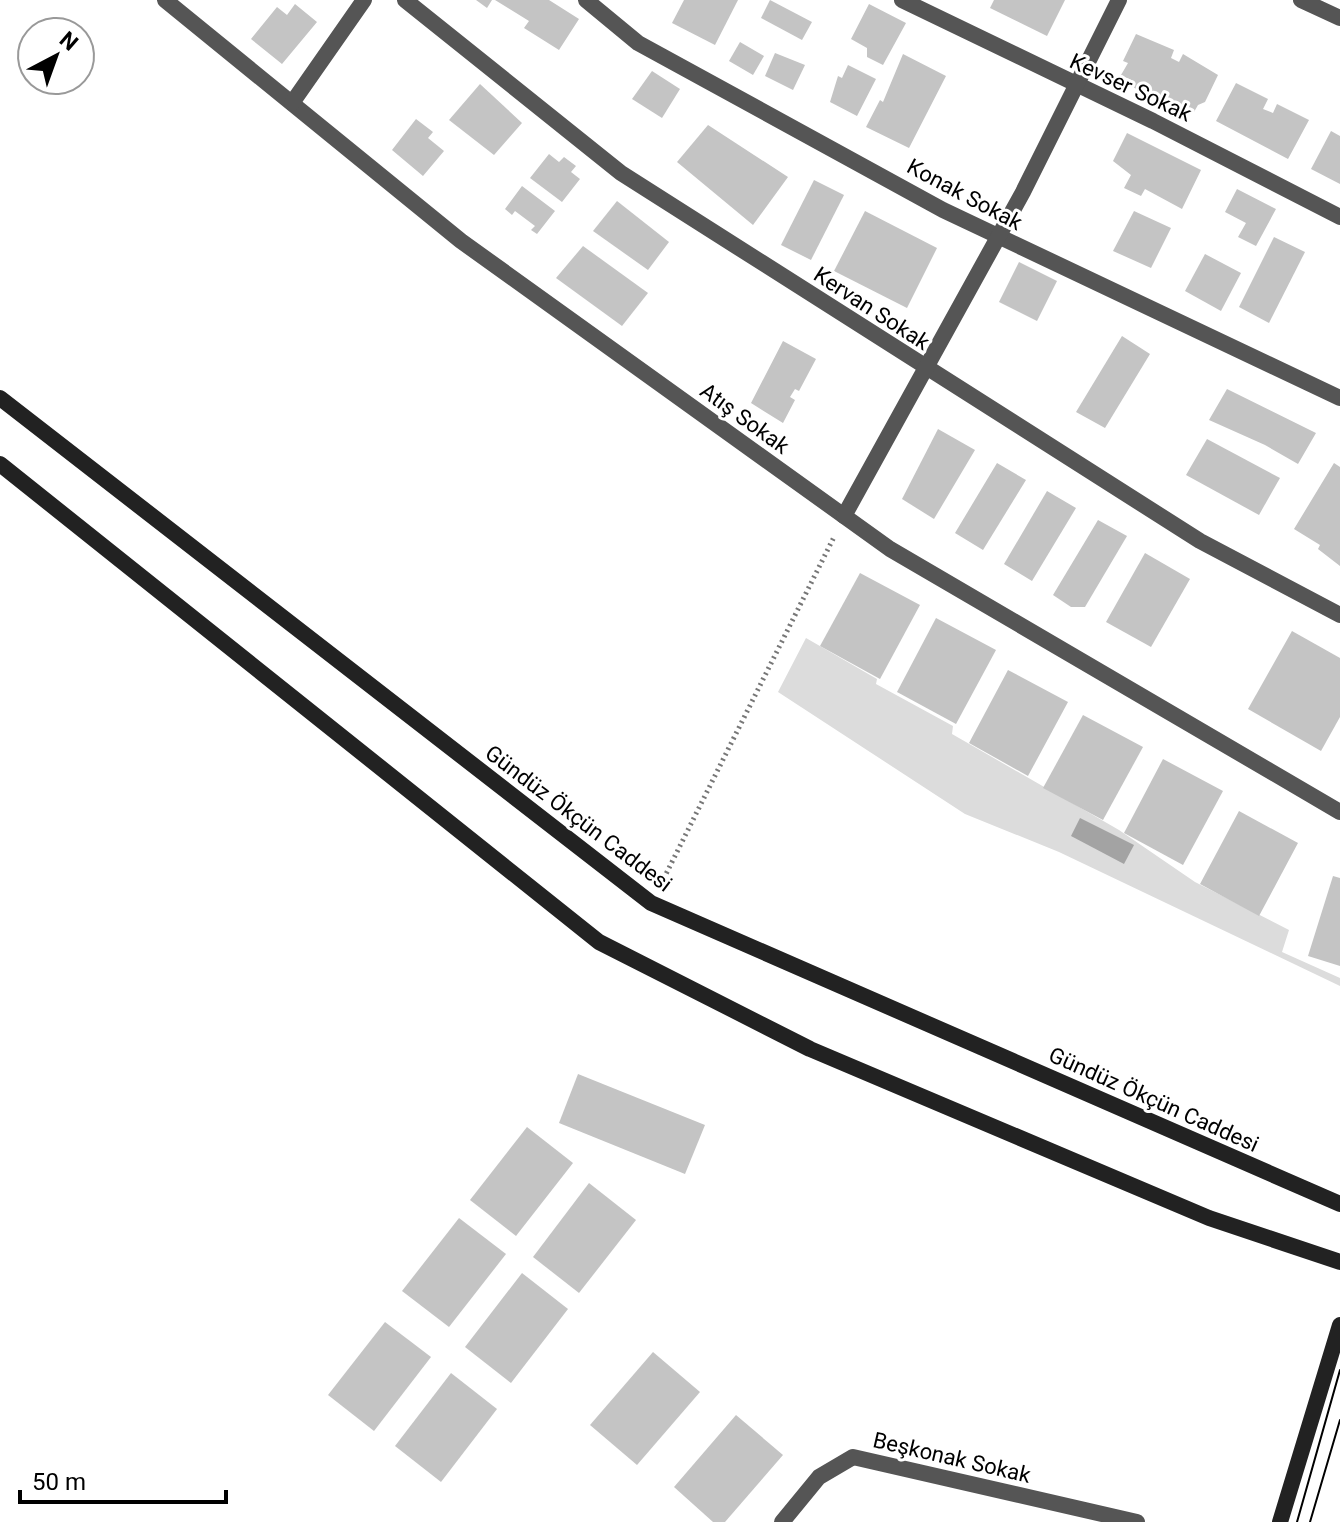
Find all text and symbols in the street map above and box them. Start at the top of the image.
north arrow [16,16,96,96]
text: N [55,27,83,56]
street label: Kevser Sokak [1066,48,1196,127]
street label: Konak Sokak [903,154,1027,236]
street label: Kervan Sokak [809,262,935,356]
street label: Atış Sokak [695,378,795,459]
street label: Gündüz Ökçün Caddesi [481,740,677,897]
street label: Gündüz Ökçün Caddesi [1045,1042,1263,1157]
street label: Beşkonak Sokak [871,1427,1034,1488]
scale bar [20,1454,226,1504]
text: 50 m [32,1468,86,1496]

